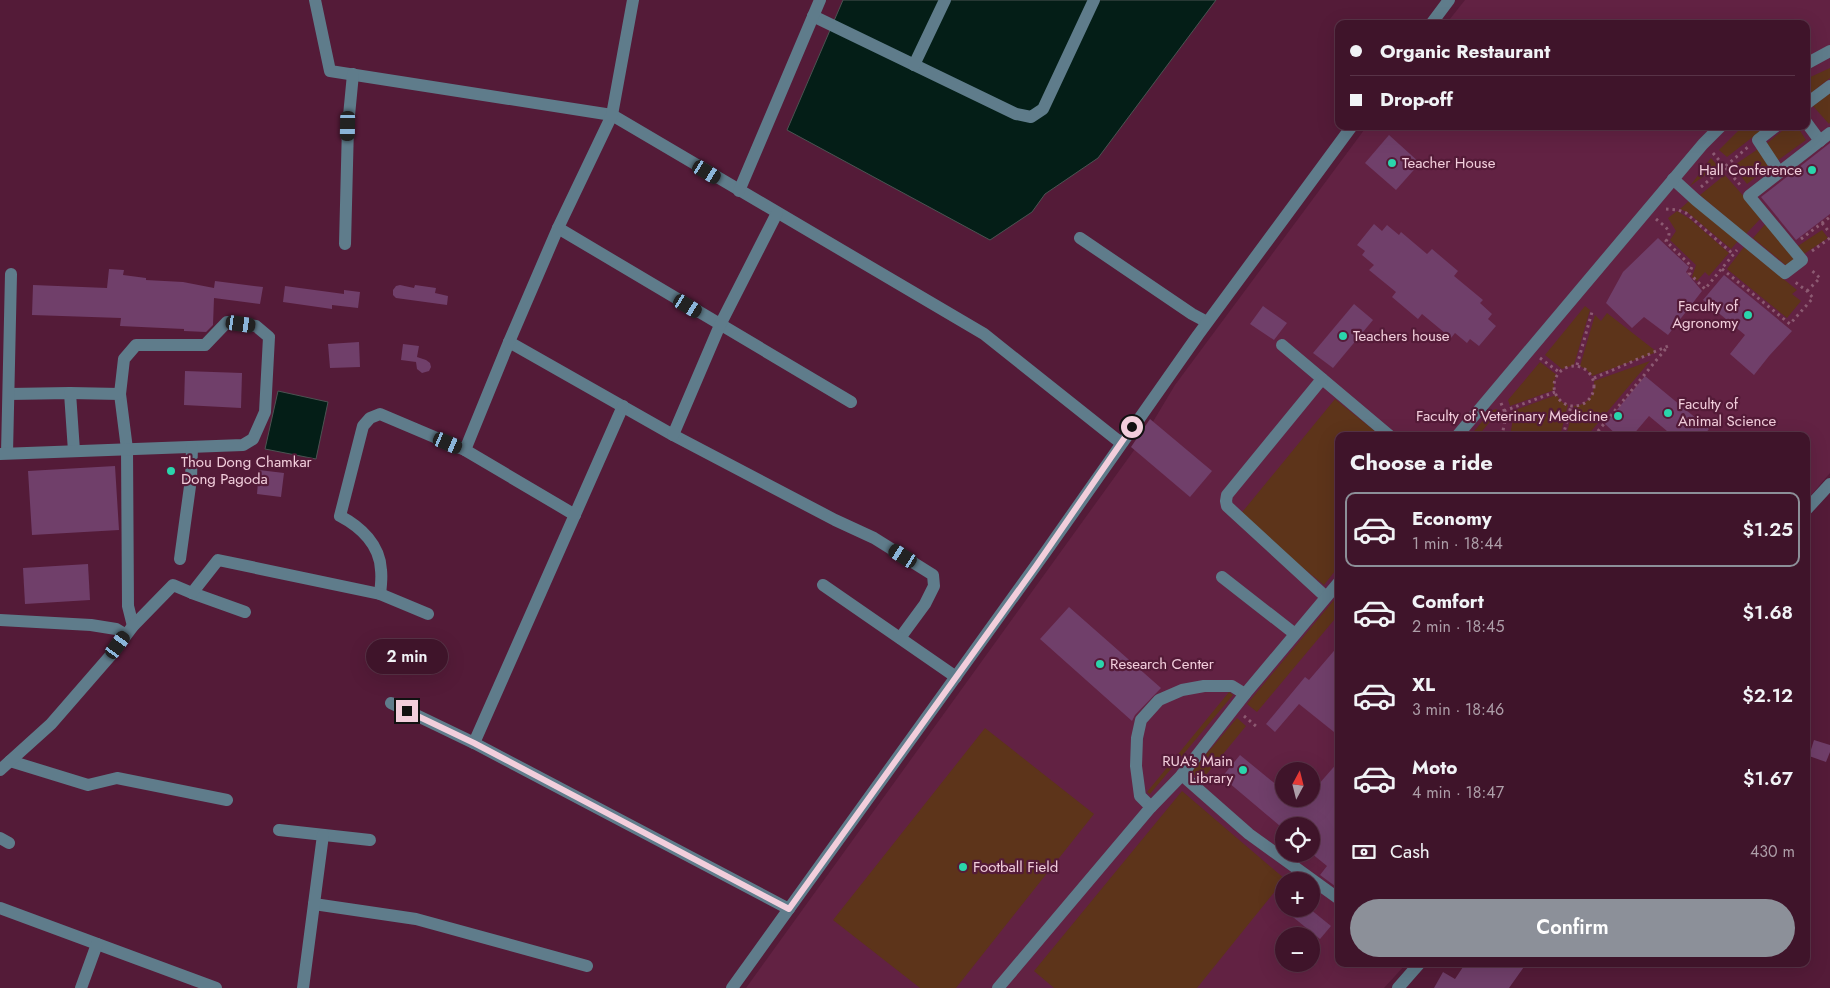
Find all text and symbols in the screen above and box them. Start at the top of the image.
text: Organic Restaurant [1380,38,1550,65]
text: Drop-off [1380,86,1453,113]
car [340,111,355,141]
place label: Teacher House [1402,152,1496,174]
marker: Teacher House [1386,157,1398,169]
car [690,158,723,186]
place label: Hall Conference [1699,159,1802,181]
marker: Hall Conference [1806,164,1818,176]
car [671,292,704,320]
place label: Faculty of Agronomy [1672,295,1739,334]
marker: Faculty of Agronomy [1742,309,1754,321]
car [225,314,256,334]
place label: Teachers house [1353,325,1450,347]
marker: Teachers house [1337,330,1349,342]
place label: Faculty of Animal Science [1678,393,1777,432]
place label: Faculty of Veterinary Medicine [1416,405,1608,427]
marker: Faculty of Animal Science [1662,407,1674,419]
marker: Faculty of Veterinary Medicine [1612,410,1624,422]
route start [1121,416,1143,438]
car [431,430,464,456]
text: Choose a ride [1350,446,1493,478]
place label: Thou Dong Chamkar Dong Pagoda [181,451,313,490]
marker: Thou Dong Chamkar Dong Pagoda [165,465,177,477]
text: Economy [1412,505,1492,532]
icon: car [1352,507,1397,552]
text: $1.25 [1742,516,1793,543]
text: 1 min · 18:44 [1412,532,1503,555]
car [886,542,919,570]
text: Comfort [1412,588,1484,615]
icon: car [1352,590,1397,635]
text: $1.68 [1743,599,1793,626]
text: 2 min · 18:45 [1412,615,1504,638]
car [103,628,132,662]
callout: 2 min [366,638,448,674]
text: 2 min [386,645,428,668]
place label: Research Center [1110,653,1215,675]
marker: Research Center [1094,658,1106,670]
text: XL [1412,671,1435,698]
icon: car [1352,673,1397,718]
text: $2.12 [1742,682,1793,709]
text: 3 min · 18:46 [1412,698,1504,721]
route end [396,700,418,722]
place label: RUA's Main Library [1162,750,1233,789]
text: Moto [1412,754,1457,781]
icon: car [1352,756,1397,801]
north arrow [1275,762,1320,808]
map controls [1275,762,1320,972]
marker: RUA's Main Library [1237,764,1249,776]
text: $1.67 [1743,765,1793,792]
text: 4 min · 18:47 [1412,781,1504,804]
button: locate [1275,817,1320,862]
icon: cash [1350,838,1378,866]
text: Cash [1390,838,1430,865]
text: 430 m [1750,840,1795,863]
place label: Football Field [973,856,1058,878]
marker: Football Field [957,861,969,873]
button: + [1275,872,1320,917]
button: Confirm [1350,899,1795,957]
button: − [1275,927,1320,972]

